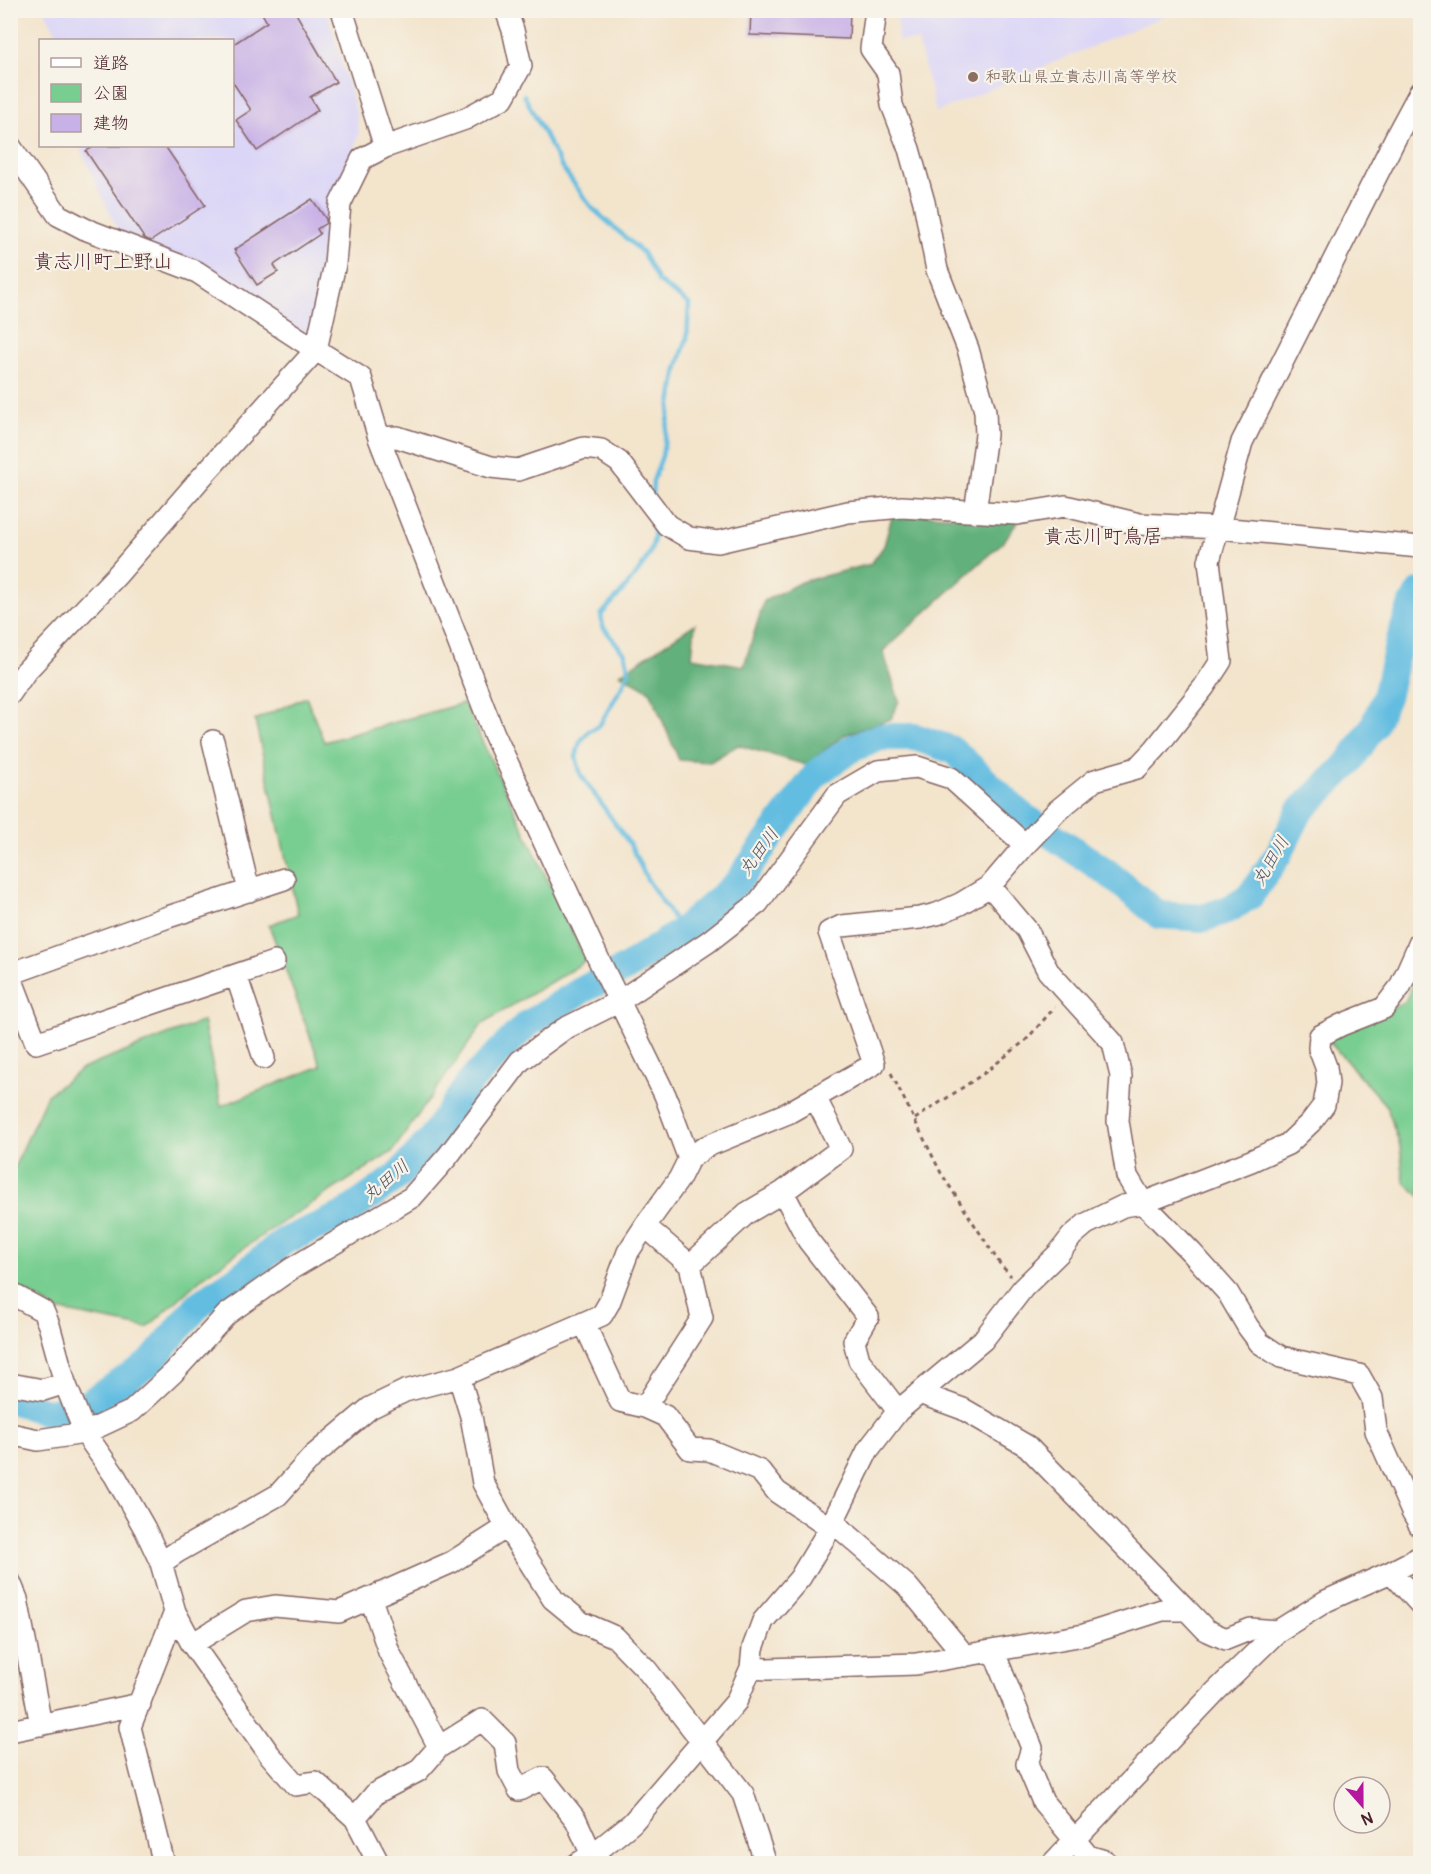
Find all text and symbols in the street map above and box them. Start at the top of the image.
legend [39,39,234,147]
text: 道路 [93,52,129,75]
place label: 和歌山県立貴志川高等学校 [985,67,1177,87]
marker: 和歌山県立貴志川高等学校 [966,70,980,84]
text: 公園 [93,82,129,105]
text: 建物 [93,112,129,135]
district label: 貴志川町上野山 [33,249,173,274]
district label: 貴志川町鳥居 [1043,524,1163,549]
water label: 丸田川 [734,823,784,881]
water label: 丸田川 [1247,832,1295,890]
water label: 丸田川 [358,1155,414,1207]
north arrow [1332,1775,1392,1835]
text: N [1358,1807,1376,1829]

